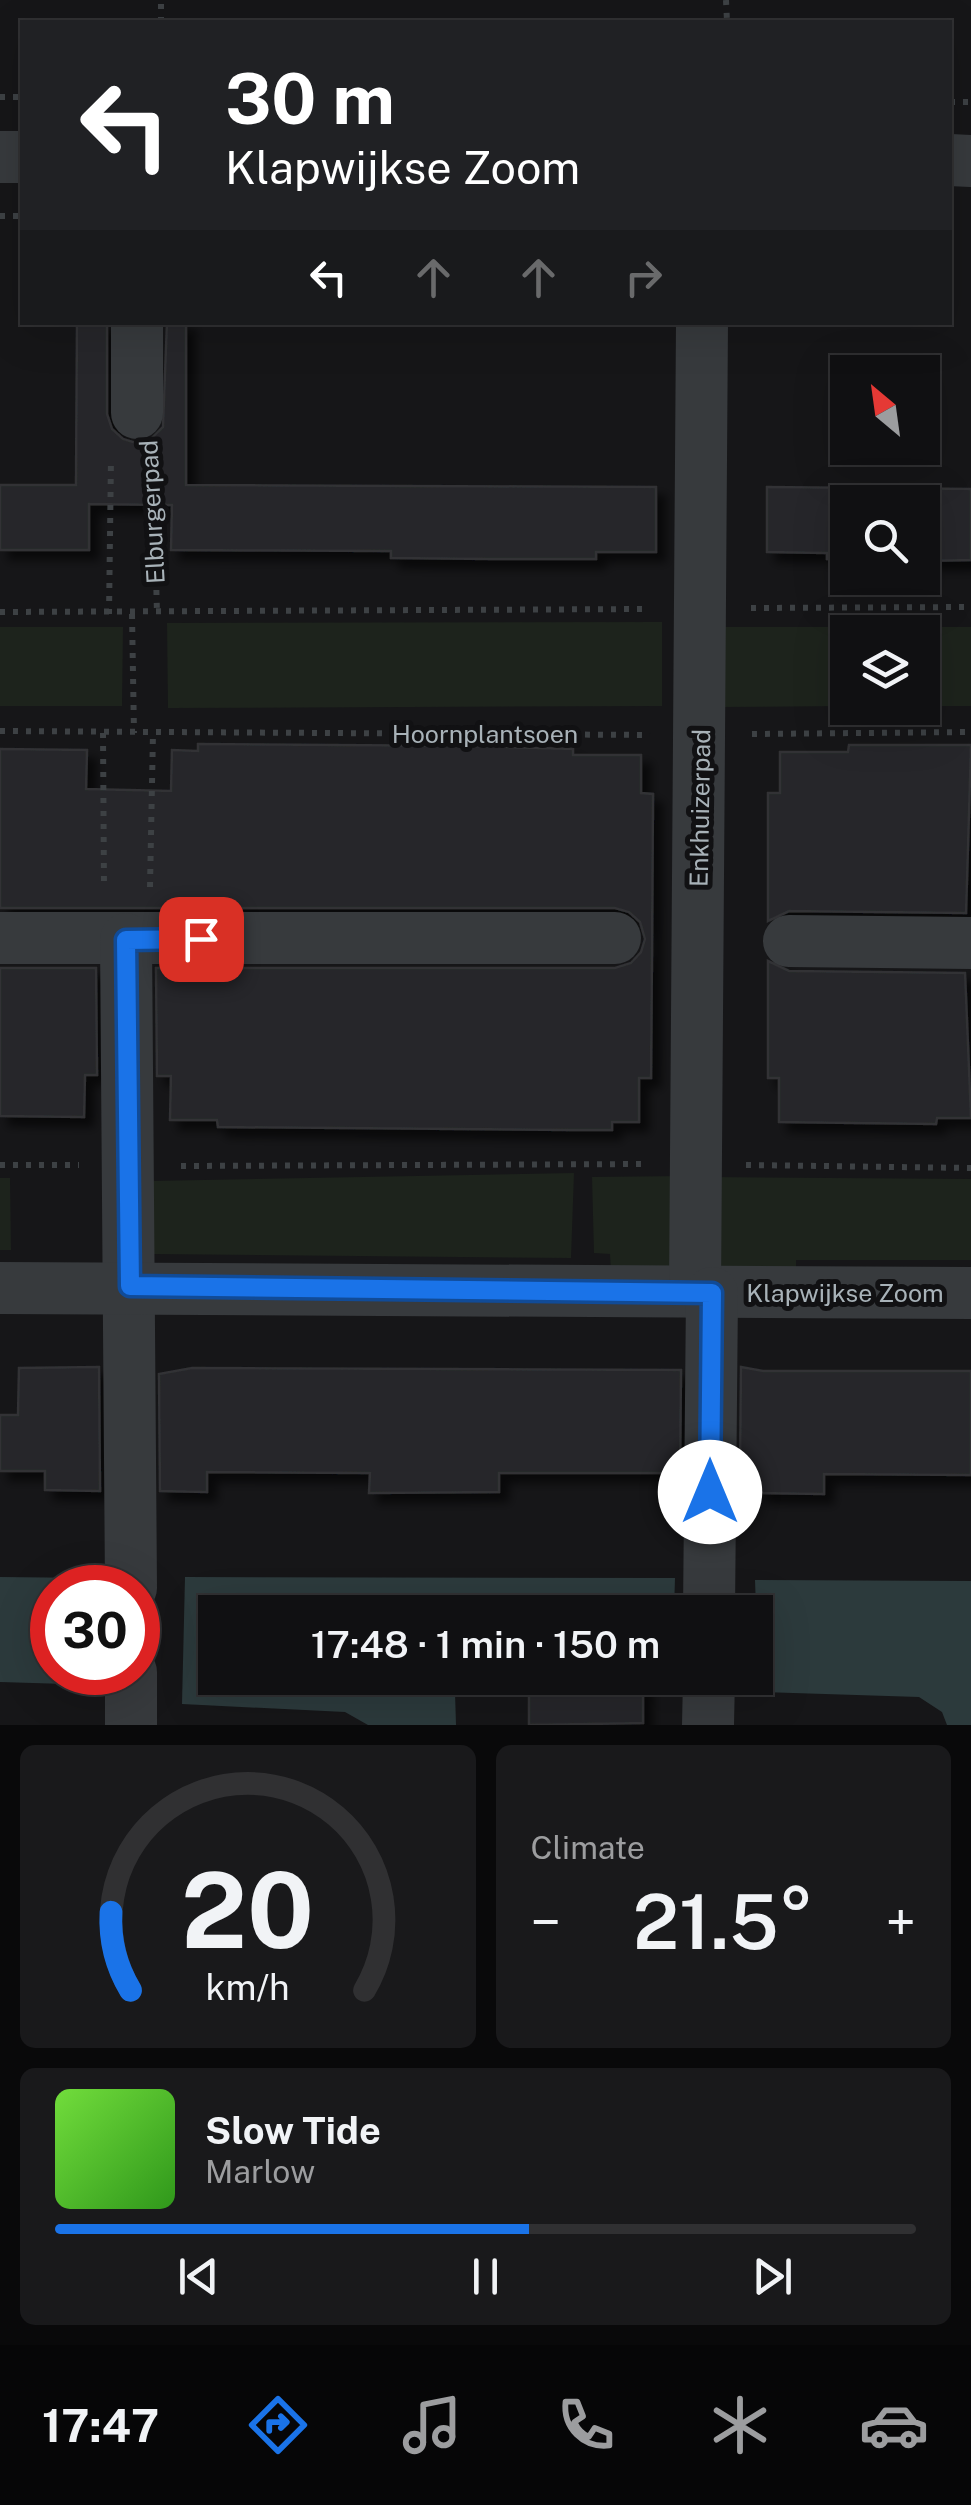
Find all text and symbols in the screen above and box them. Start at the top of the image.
text: 30 m [225,57,395,140]
icon: left [60,60,190,190]
text: Klapwijkse Zoom [225,141,580,194]
icon: left [301,250,356,305]
icon: ahead [406,250,461,305]
icon: ahead [511,250,566,305]
icon: right [616,250,671,305]
north arrow [830,355,940,465]
map controls [830,355,940,725]
street label: Elburgerpad [133,439,171,585]
button: search [830,485,940,595]
button: layers [830,615,940,725]
street label: Hoornplantsoen [392,719,578,749]
street label: Enkhuizerpad [684,729,716,887]
pin [159,897,244,982]
icon: arrive [174,912,229,967]
street label: Klapwijkse Zoom [746,1278,944,1308]
position arrow [658,1440,762,1544]
speed limit sign: 30 [30,1565,160,1695]
text: 17:48 · 1 min · 150 m [311,1622,660,1667]
text: Climate [531,1829,645,1866]
text: 20 [181,1849,314,1971]
text: 21.5° [633,1878,814,1966]
text: − [531,1890,561,1954]
text: + [885,1890,916,1954]
text: km/h [206,1966,290,2008]
text: Slow Tide [205,2108,381,2153]
text: Marlow [205,2153,315,2190]
icon: previous [171,2249,226,2304]
icon: pause [458,2249,513,2304]
icon: next [745,2249,800,2304]
icon: directions [243,2390,313,2460]
icon: music [397,2390,467,2460]
icon: phone [551,2390,621,2460]
icon: climate [705,2390,775,2460]
icon: car [859,2390,929,2460]
text: 17:47 [42,2399,159,2452]

